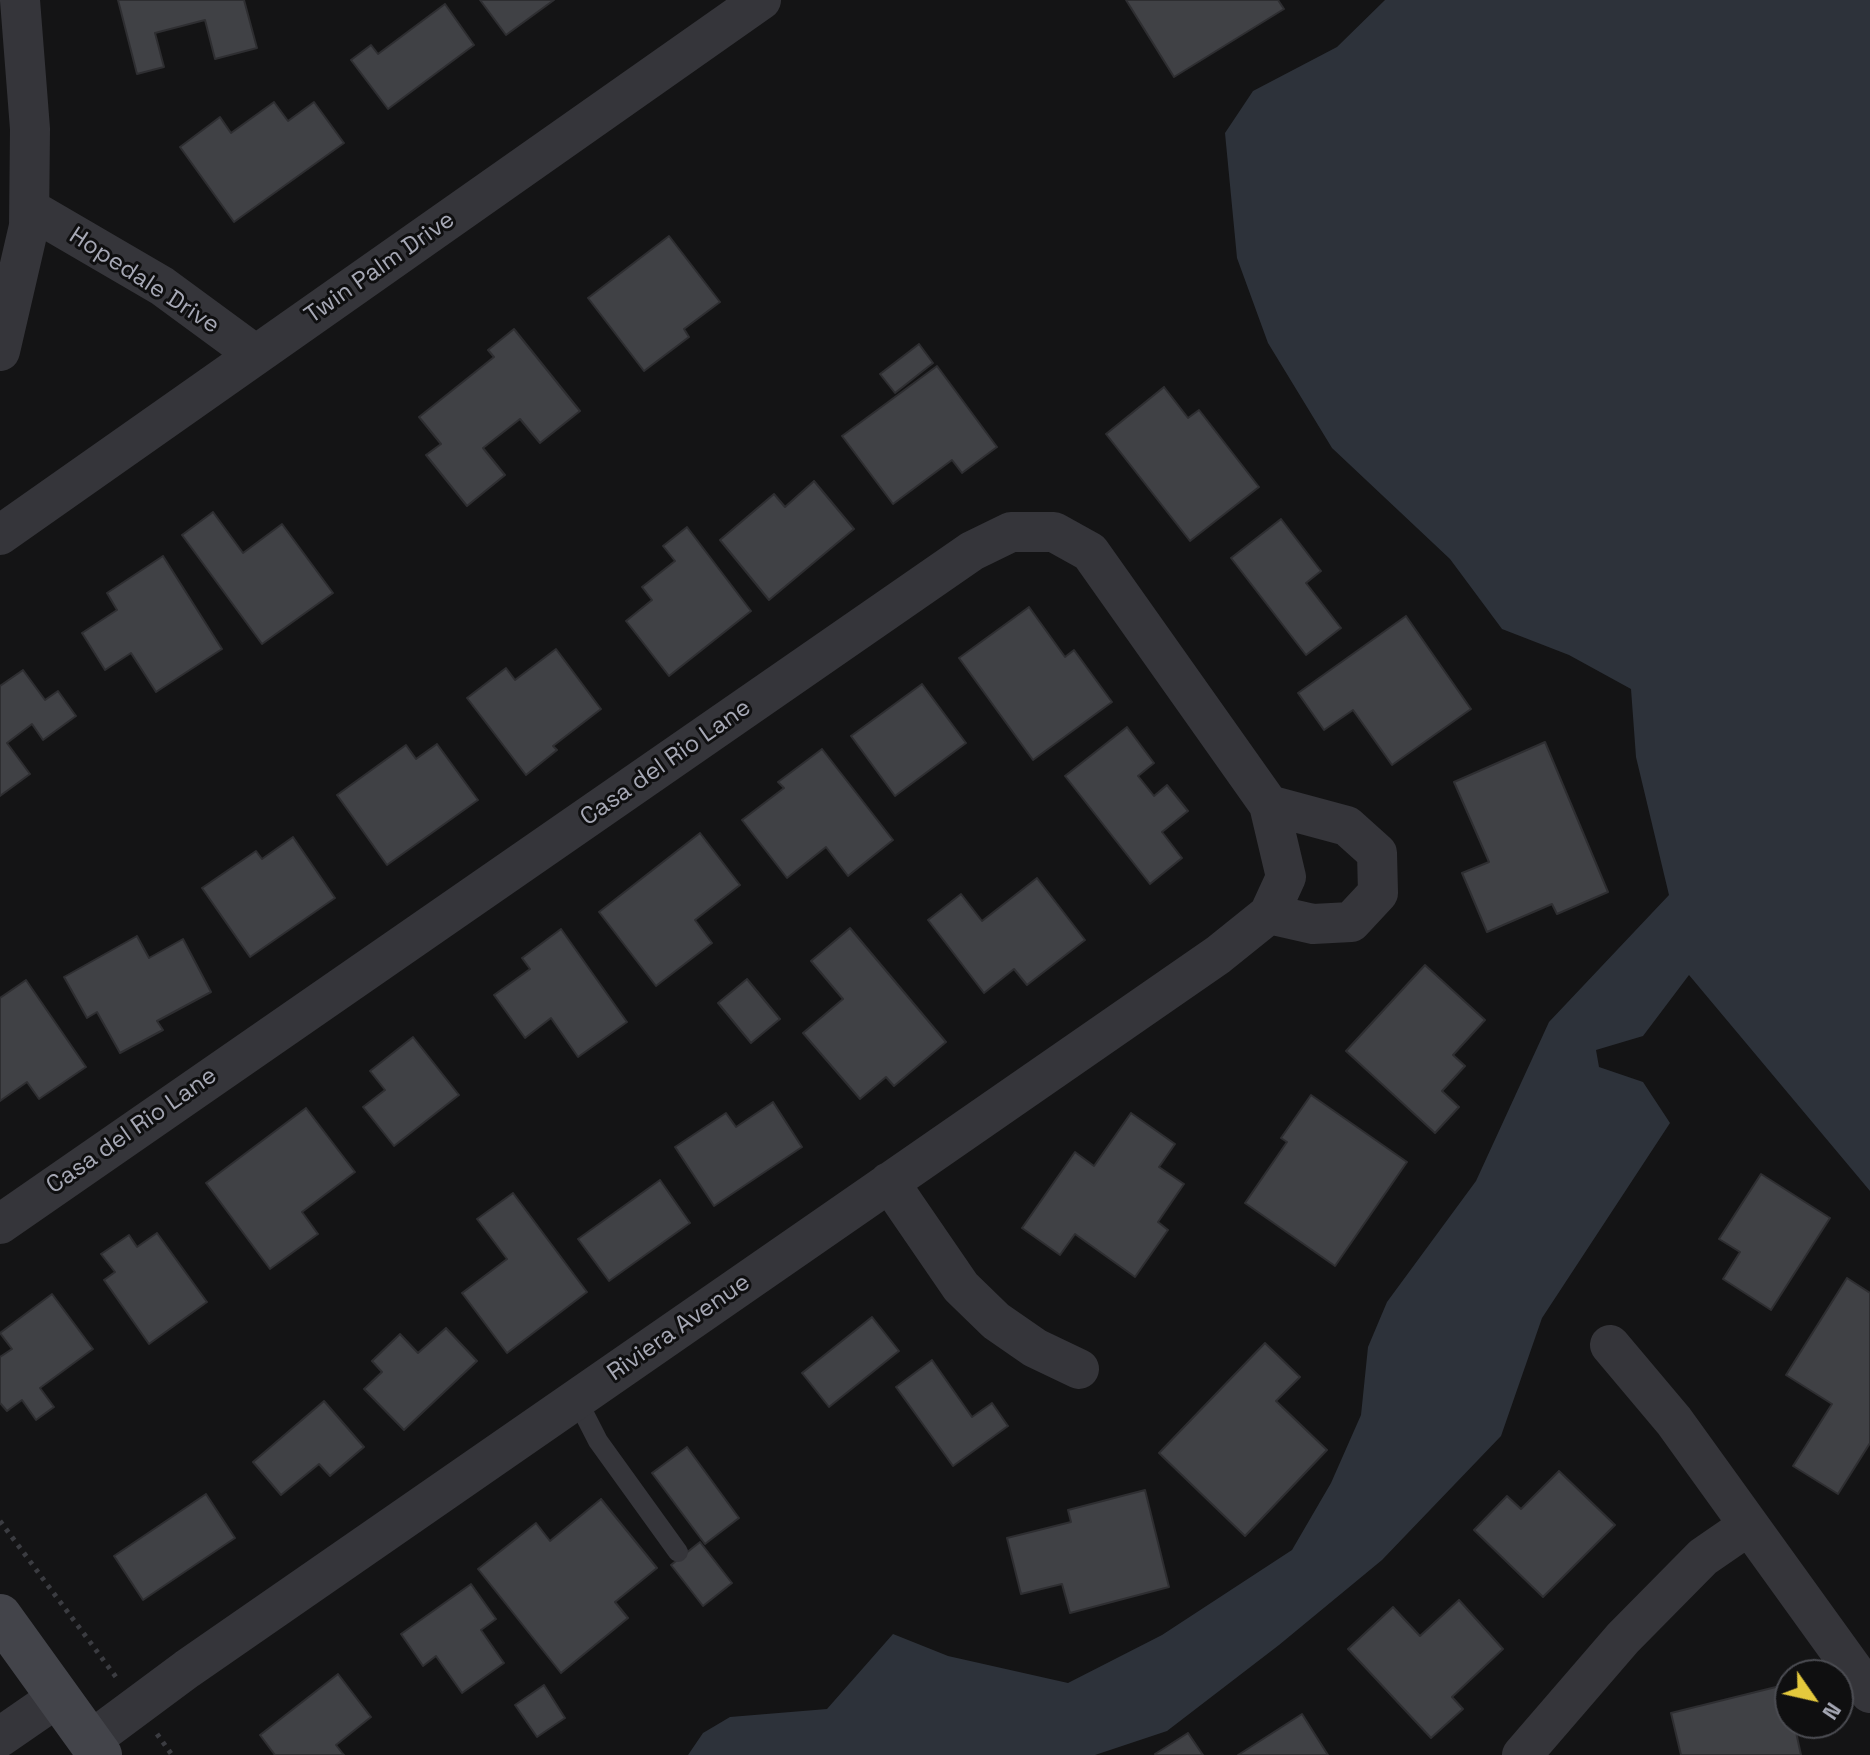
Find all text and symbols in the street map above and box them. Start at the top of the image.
street label: Twin Palm Drive [299,206,461,330]
street label: Hopedale Drive [64,222,224,340]
street label: Casa del Rio Lane [575,694,757,832]
street label: Casa del Rio Lane [41,1062,223,1200]
street label: Riviera Avenue [602,1268,756,1388]
north arrow [1774,1659,1854,1739]
text: N [1817,1697,1848,1725]

